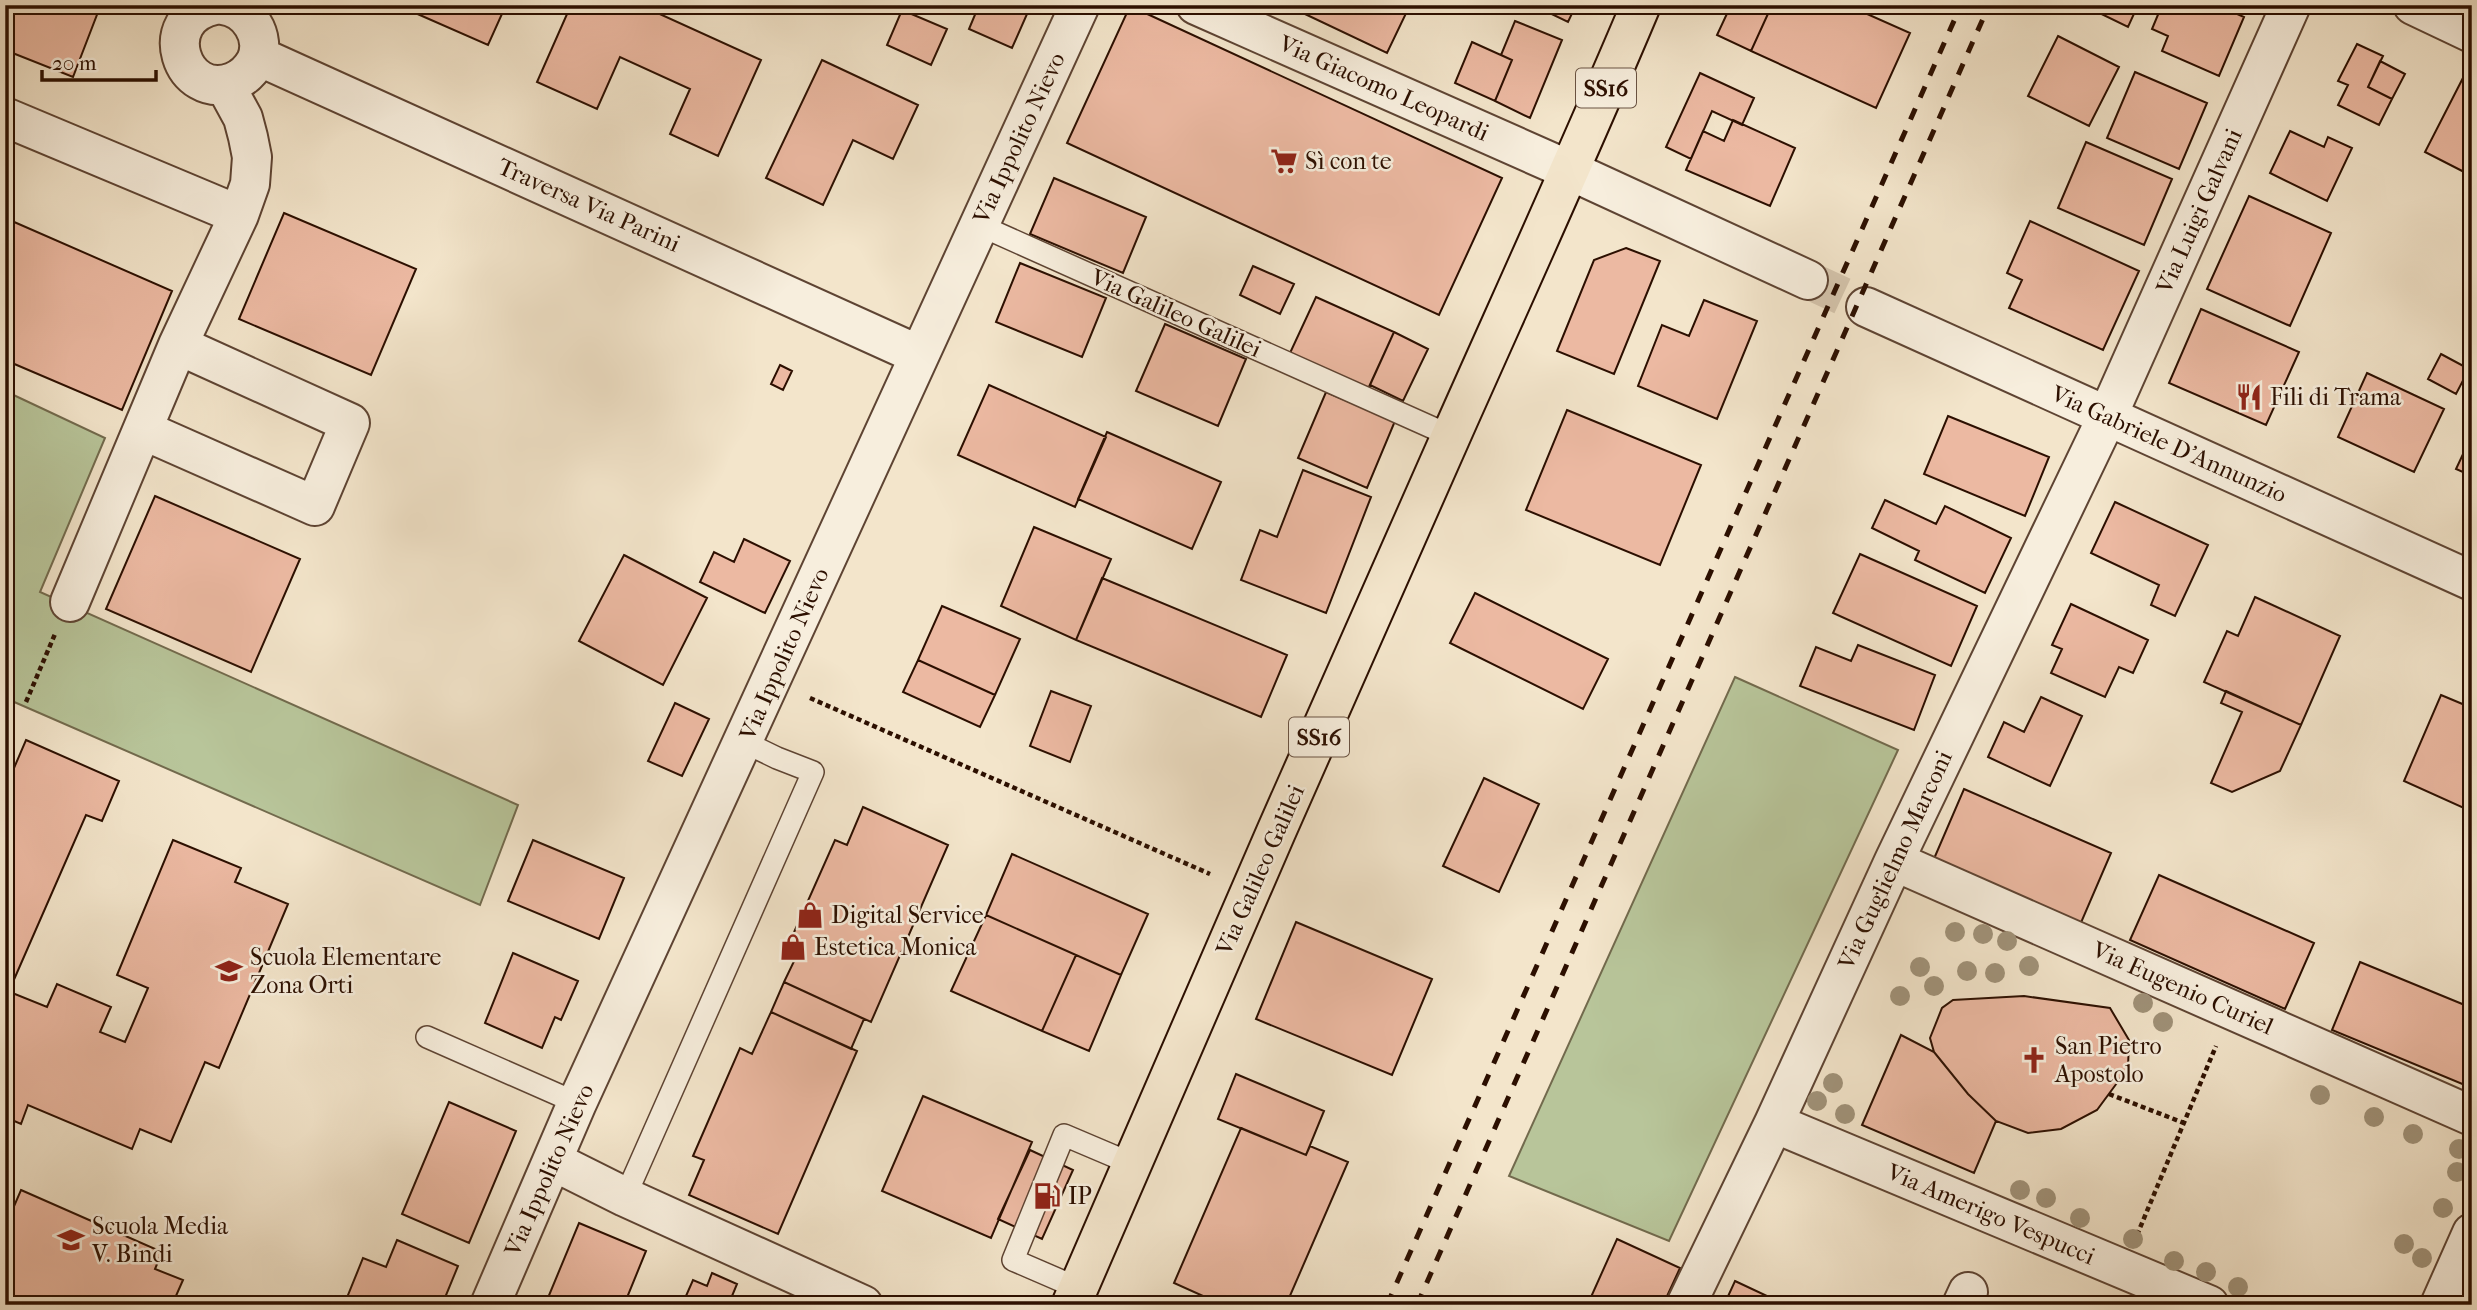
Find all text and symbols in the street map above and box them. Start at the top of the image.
street label: Via Giacomo Leopardi [1274,29,1493,147]
scale bar [42,38,156,82]
street label: Via Ippolito Nievo [967,48,1071,229]
text: 20 m [52,51,97,75]
road number: SS16 [1576,68,1636,108]
street label: Via Luigi Galvani [2150,124,2248,299]
supermarket icon: Sì con te [1269,146,1299,176]
place label: Sì con te [1305,147,1392,175]
street label: Traversa Via Parini [493,152,685,258]
street label: Via Galileo Galilei [1086,262,1266,363]
street label: Via Gabriele D'Annunzio [2046,379,2291,509]
restaurant icon: Fili di Trama [2234,382,2264,412]
place label: Fili di Trama [2270,383,2402,411]
street label: Via Ippolito Nievo [733,563,835,745]
road number: SS16 [1289,718,1349,757]
street label: Via Guglielmo Marconi [1832,746,1958,975]
street label: Via Galileo Galilei [1209,780,1310,960]
shop icon: Digital Service [795,900,825,930]
place label: Digital Service [831,901,984,929]
shop icon: Estetica Monica [778,932,808,962]
place label: Estetica Monica [814,933,977,961]
street label: Via Eugenio Curiel [2087,935,2278,1041]
place label: Scuola Elementare Zona Orti [250,943,441,999]
school or university icon: Scuola Elementare Zona Orti [214,956,244,986]
place label: San Pietro Apostolo [2054,1032,2162,1088]
church icon: San Pietro Apostolo [2019,1045,2049,1075]
street label: Via Ippolito Nievo [498,1079,600,1261]
street label: Via Amerigo Vespucci [1882,1157,2099,1270]
fuel station icon: IP [1032,1181,1062,1211]
place label: IP [1068,1182,1092,1210]
place label: Scuola Media V. Bindi [91,1212,229,1268]
school or university icon: Scuola Media V. Bindi [56,1225,86,1255]

